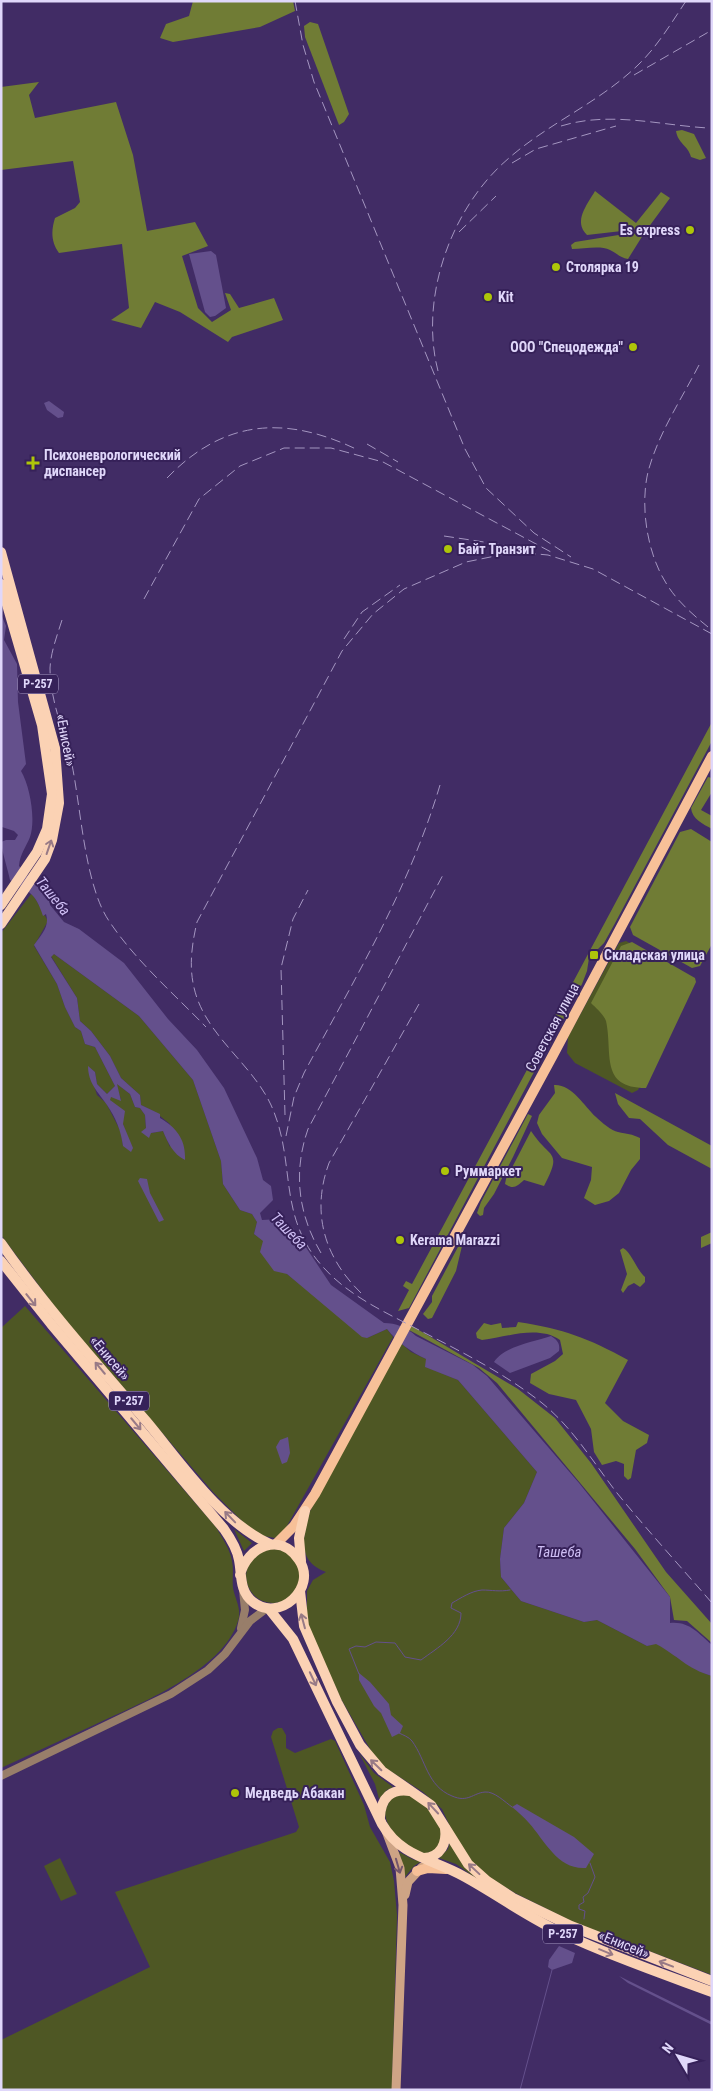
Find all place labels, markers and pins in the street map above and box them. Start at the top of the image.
place label: Es express [620,222,680,238]
marker: Es express [684,224,696,236]
place label: Столярка 19 [566,259,639,275]
marker: Столярка 19 [550,261,562,273]
place label: Kit [498,289,514,305]
marker: Kit [482,291,494,303]
place label: ООО "Спецодежда" [510,339,624,355]
marker: ООО "Спецодежда" [627,341,639,353]
place label: Психоневрологический диспансер [44,447,181,479]
marker: Психоневрологический диспансер [26,456,40,470]
place label: Байт Транзит [458,541,536,557]
marker: Байт Транзит [442,543,454,555]
place label: Складская улица [604,947,705,963]
marker: Складская улица [588,949,600,961]
place label: Руммаркет [455,1163,522,1179]
marker: Руммаркет [439,1165,451,1177]
place label: Kerama Marazzi [410,1232,500,1248]
marker: Kerama Marazzi [394,1234,406,1246]
place label: Медведь Абакан [245,1785,344,1801]
marker: Медведь Абакан [229,1787,241,1799]

